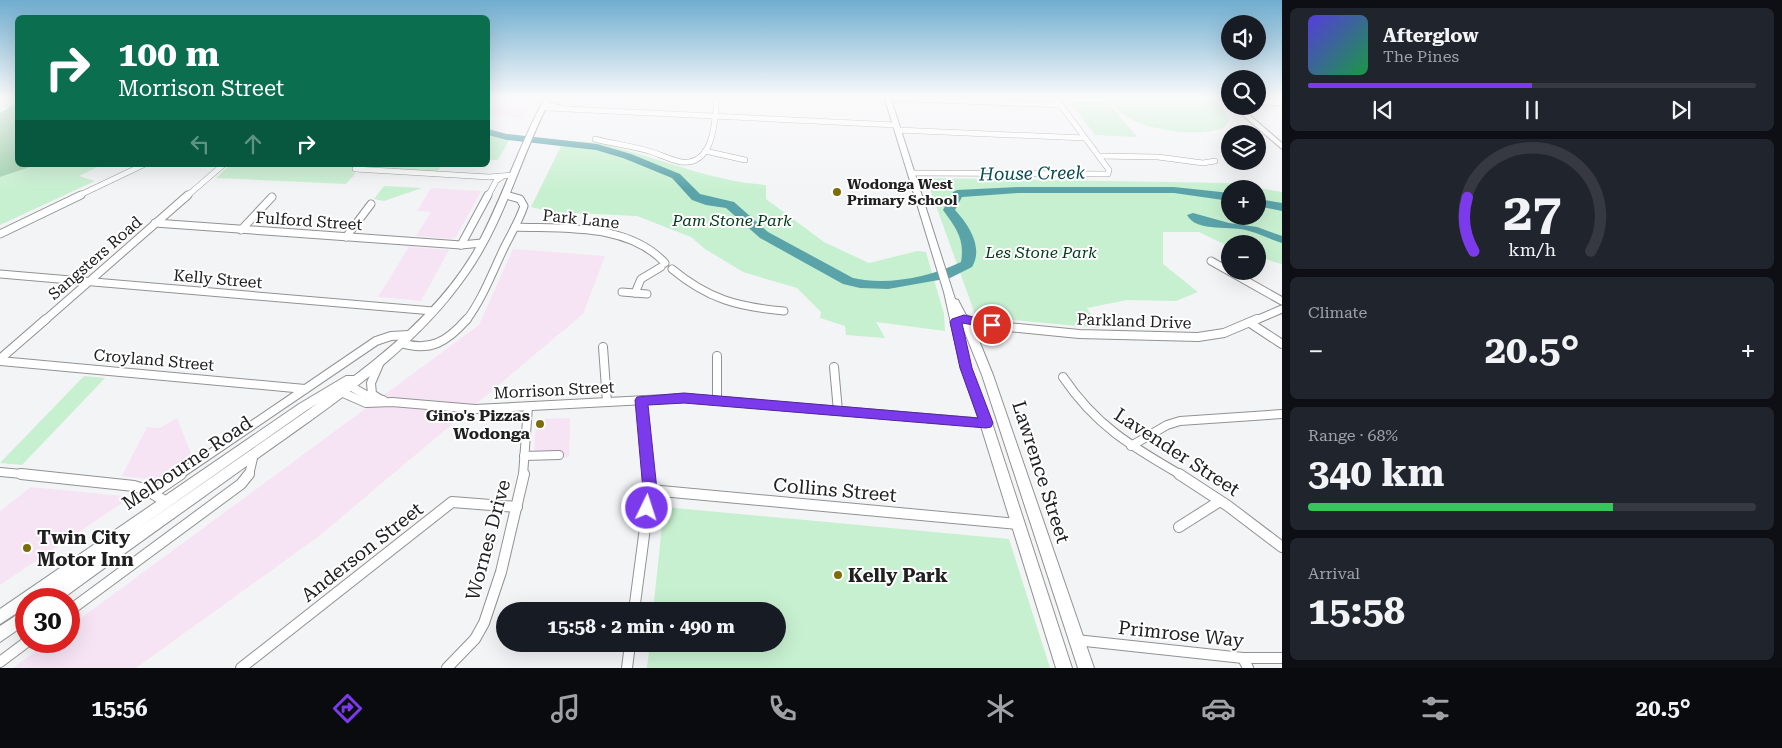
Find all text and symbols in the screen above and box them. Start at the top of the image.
map controls [1221,15,1266,280]
button: sound [1221,15,1266,60]
text: Afterglow [1383,24,1479,47]
text: 100 m [118,34,219,75]
icon: right [35,35,100,100]
text: The Pines [1383,47,1459,66]
button: search [1221,70,1266,115]
text: Morrison Street [118,76,284,101]
icon: previous [1369,96,1397,124]
icon: pause [1518,96,1546,124]
icon: next [1667,96,1695,124]
button: layers [1221,125,1266,170]
icon: left [186,130,214,158]
icon: ahead [239,130,267,158]
icon: right [292,130,320,158]
water label: House Creek [978,162,1085,184]
place label: Wodonga West Primary School [847,176,958,208]
button: + [1221,180,1266,225]
text: 27 [1503,182,1561,243]
marker: Wodonga West Primary School [831,186,843,198]
street label: Park Lane [542,206,621,233]
street label: Fulford Street [255,208,363,234]
park label: Pam Stone Park [671,211,792,230]
street label: Sangsters Road [44,212,146,304]
button: − [1221,235,1266,280]
text: km/h [1508,239,1556,260]
park label: Les Stone Park [984,243,1097,262]
street label: Kelly Street [173,266,263,292]
text: Climate [1308,303,1367,322]
pin [971,304,1013,346]
street label: Parkland Drive [1076,310,1192,333]
icon: arrive [978,311,1006,339]
text: 20.5° [1485,328,1579,372]
text: − [1308,335,1324,368]
text: + [1740,335,1756,368]
street label: Croyland Street [93,345,215,375]
street label: Morrison Street [493,377,615,403]
street label: Lawrence Street [1007,398,1075,546]
street label: Lavender Street [1110,403,1244,501]
place label: Gino's Pizzas Wodonga [426,406,531,443]
street label: Melbourne Road [118,411,256,515]
marker: Gino's Pizzas Wodonga [534,418,546,430]
text: Range · 68% [1308,426,1398,445]
text: 340 km [1308,451,1444,495]
street label: Collins Street [772,473,898,507]
street label: Wornes Drive [461,477,515,603]
position arrow [620,481,672,533]
street label: Anderson Street [297,497,427,607]
place label: Twin City Motor Inn [37,526,134,571]
marker: Twin City Motor Inn [21,542,33,554]
place label: Kelly Park [848,564,948,587]
text: Arrival [1308,564,1360,583]
marker: Kelly Park [832,569,844,581]
speed limit sign: 30 [15,588,80,653]
text: 15:58 [1308,589,1405,633]
text: 15:58 · 2 min · 490 m [547,615,735,638]
street label: Primrose Way [1117,616,1246,652]
icon: directions [330,691,365,726]
icon: music [548,691,583,726]
icon: phone [765,691,800,726]
icon: climate [983,691,1018,726]
icon: car [1201,691,1236,726]
icon: filters [1418,691,1453,726]
text: 15:56 [91,696,147,721]
text: 20.5° [1636,696,1691,721]

